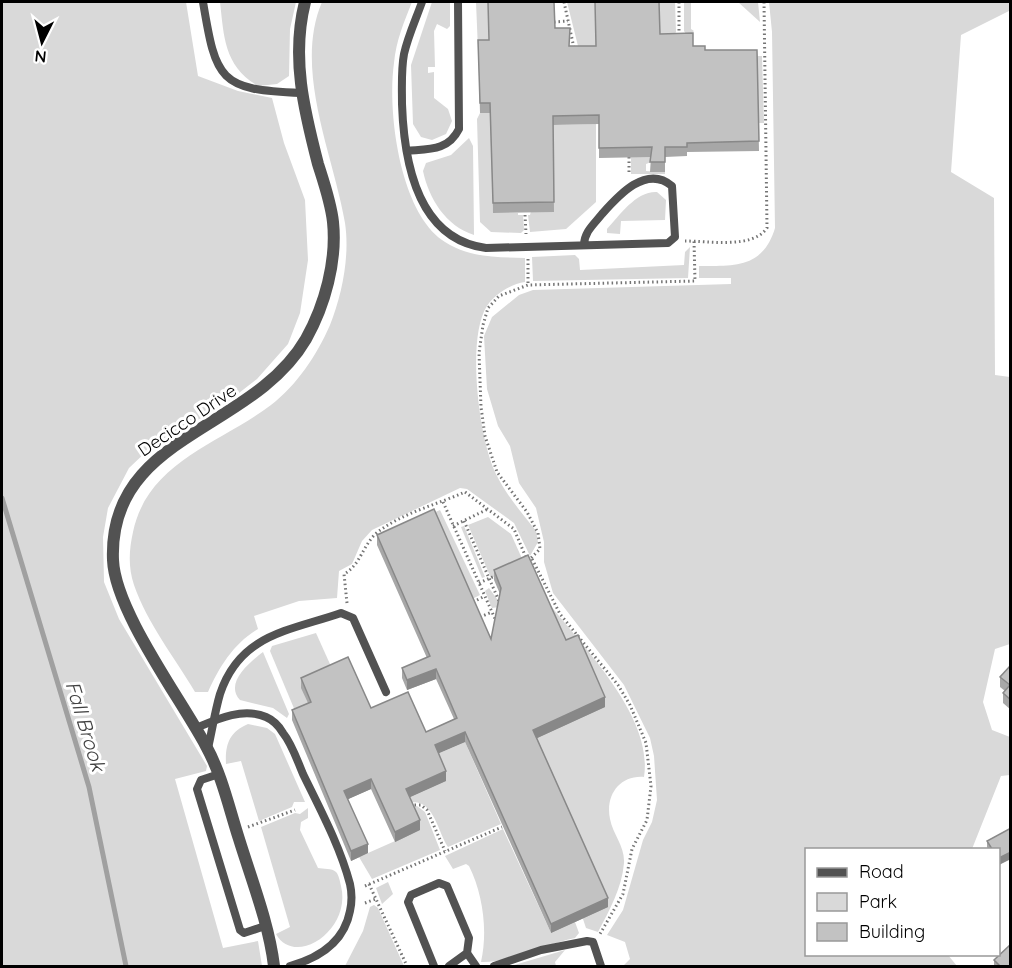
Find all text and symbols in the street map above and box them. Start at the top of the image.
north arrow [12,12,72,72]
text: N [34,46,47,67]
street label: Decicco Drive [133,379,241,461]
water label: Fall Brook [60,678,112,776]
legend [805,848,1000,956]
text: Road [859,860,904,883]
text: Park [859,890,897,913]
text: Building [859,920,925,943]

